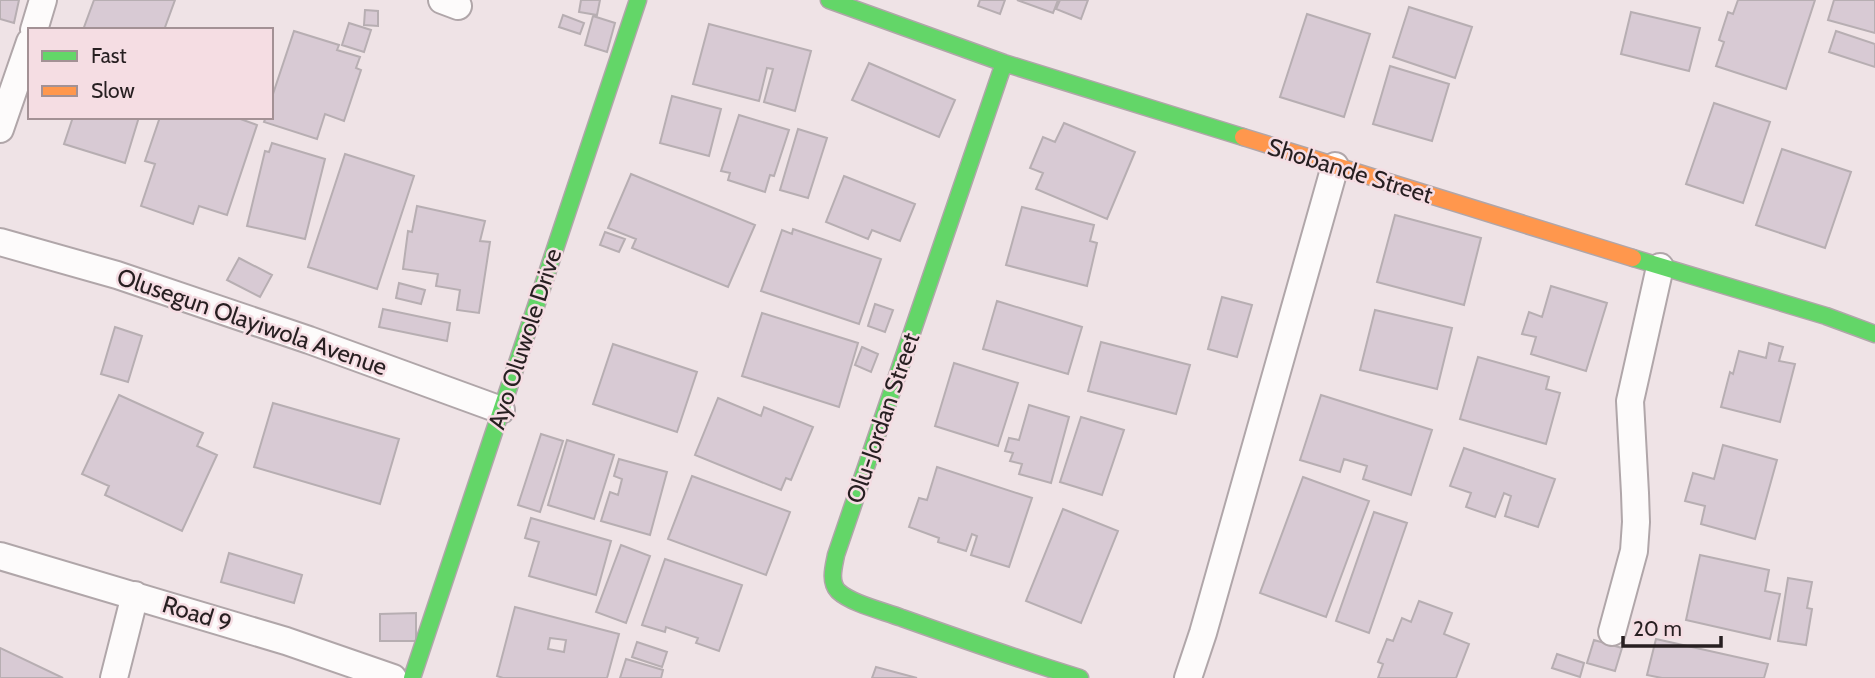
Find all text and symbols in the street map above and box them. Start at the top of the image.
legend [28,28,273,119]
text: Fast [91,43,127,68]
text: Slow [91,78,135,103]
street label: Shobande Street [1264,132,1436,209]
street label: Ayo Oluwole Drive [482,245,567,433]
street label: Olusegun Olayiwola Avenue [113,262,391,381]
street label: Olu-Jordan Street [840,329,925,507]
street label: Road 9 [159,589,235,638]
scale bar [1623,604,1721,648]
text: 20 m [1633,616,1682,641]

